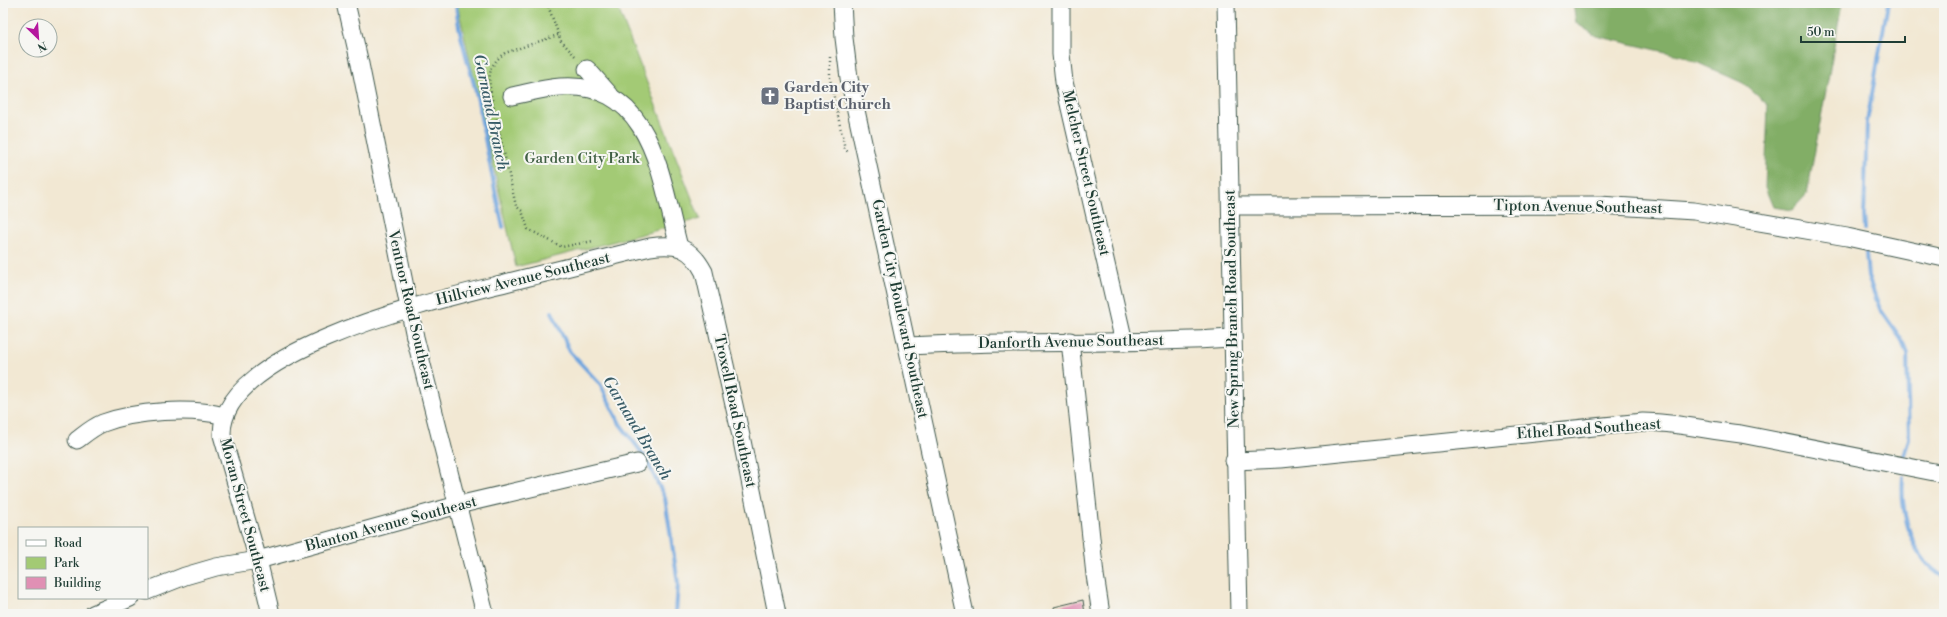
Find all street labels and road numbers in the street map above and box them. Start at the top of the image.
street label: Melcher Street Southeast [1058,88,1115,259]
street label: New Spring Branch Road Southeast [1220,189,1244,429]
street label: Tipton Avenue Southeast [1493,196,1664,218]
street label: Garden City Boulevard Southeast [867,198,933,421]
street label: Ventnor Road Southeast [383,227,439,392]
street label: Hillview Avenue Southeast [434,248,613,310]
street label: Danforth Avenue Southeast [978,331,1165,353]
street label: Troxell Road Southeast [709,333,761,490]
street label: Ethel Road Southeast [1516,414,1663,444]
street label: Moran Street Southeast [215,436,275,595]
street label: Blanton Avenue Southeast [302,492,480,556]

